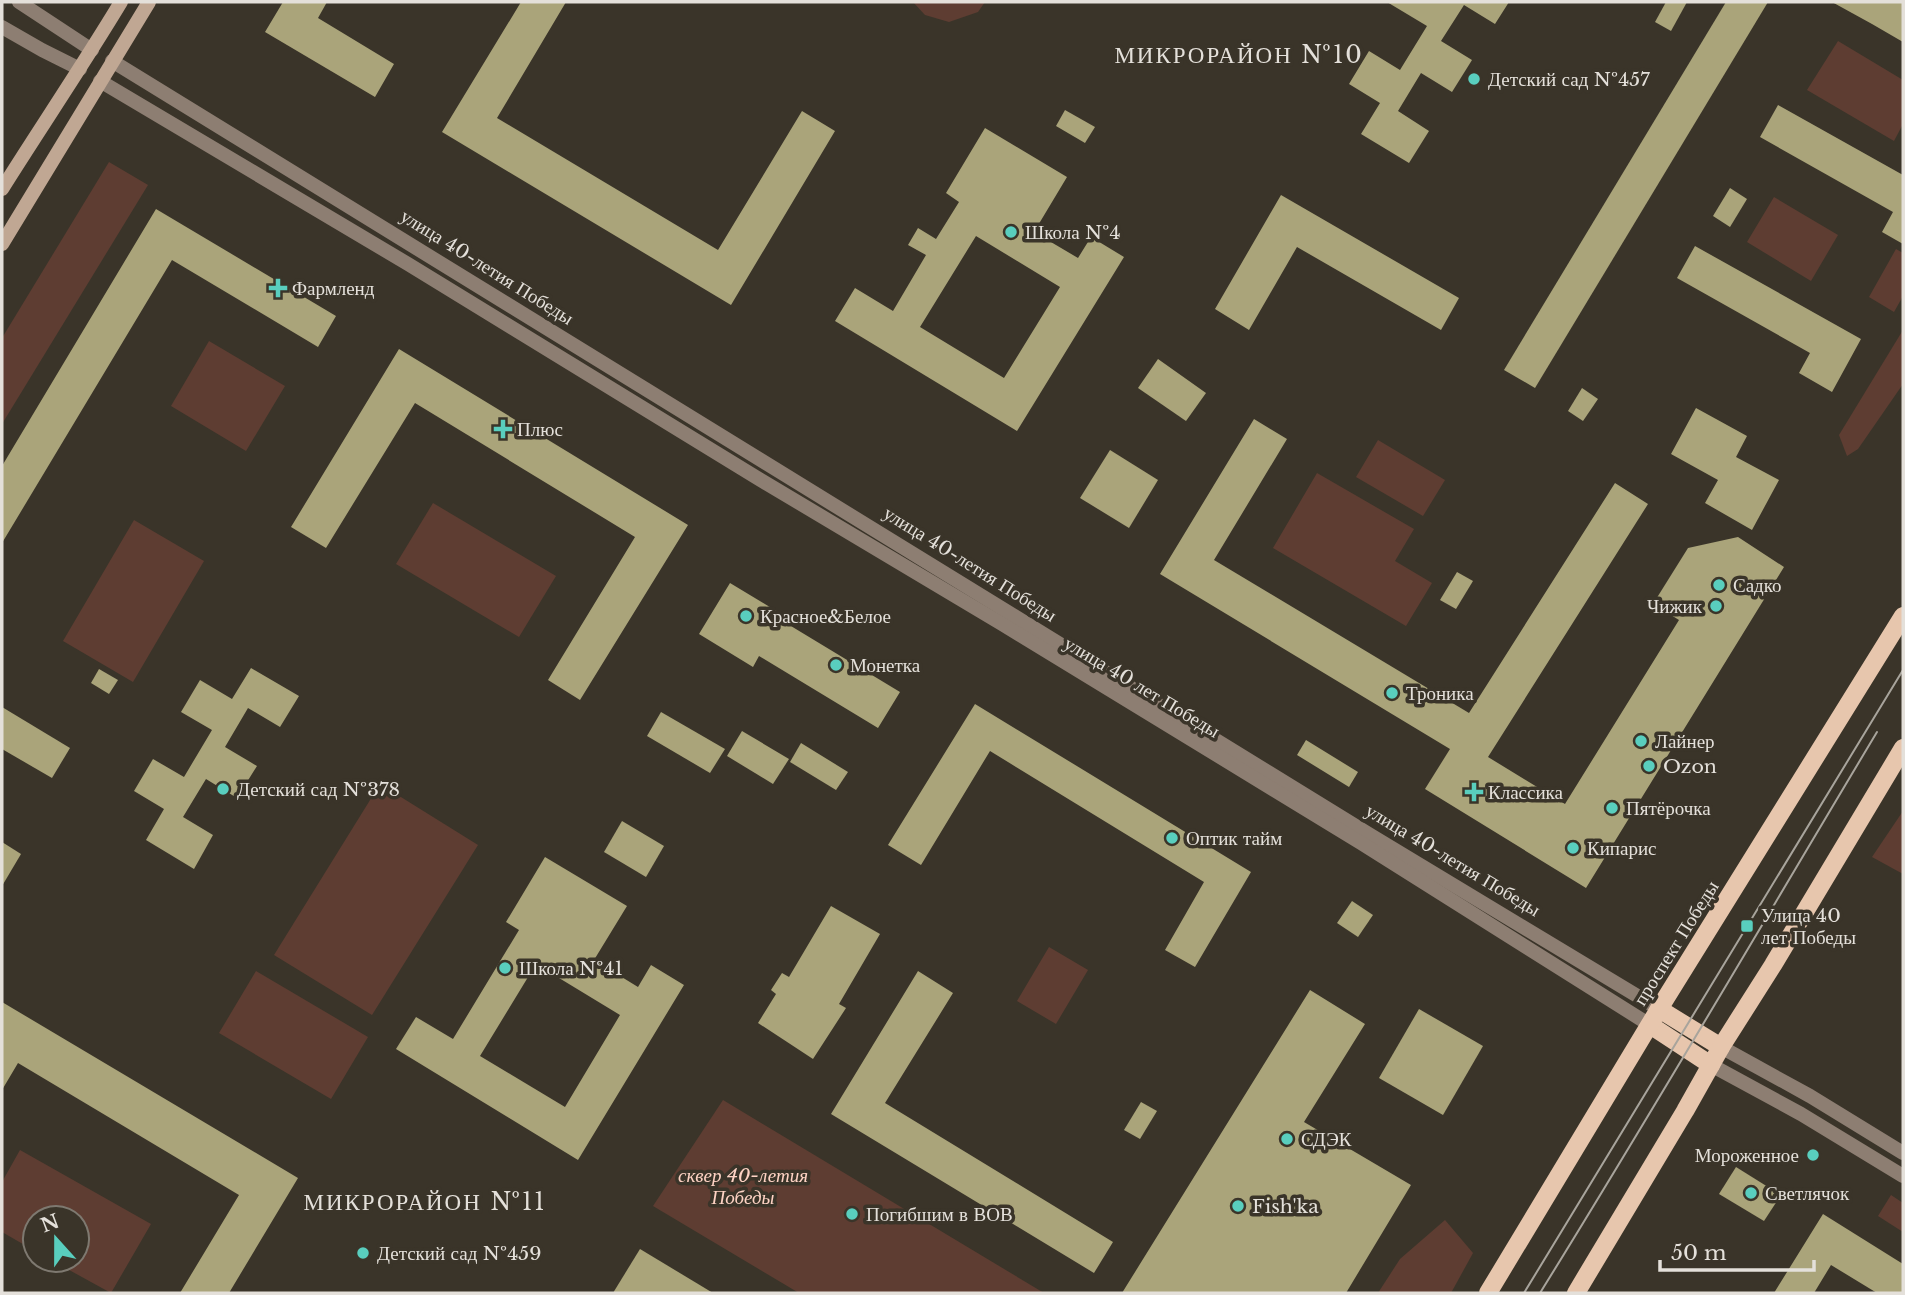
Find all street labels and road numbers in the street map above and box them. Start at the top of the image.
street label: улица 40-летия Победы [396,204,578,330]
street label: улица 40-летия Победы [879,501,1061,627]
street label: улица 40 лет Победы [1060,631,1224,743]
street label: улица 40-летия Победы [1361,799,1545,921]
street label: проспект Победы [1628,876,1724,1010]

